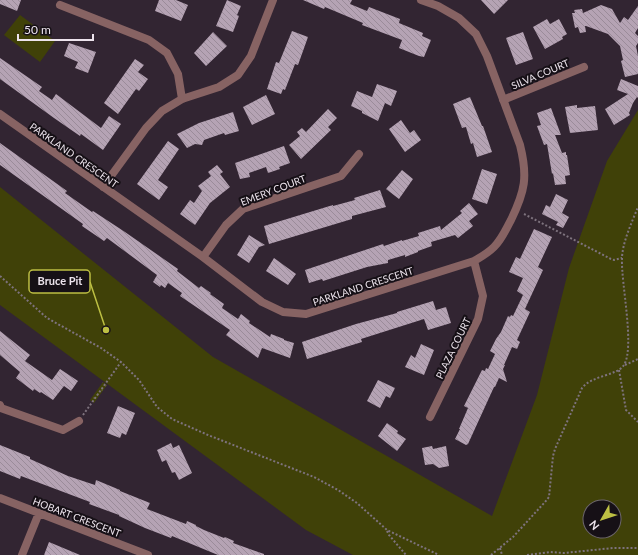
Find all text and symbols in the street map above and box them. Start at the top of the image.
scale bar [18,16,93,42]
text: 50 m [24,22,51,37]
street label: SILVA COURT [509,56,571,92]
street label: PARKLAND CRESCENT [28,120,121,190]
street label: EMERY COURT [239,172,307,208]
street label: PARKLAND CRESCENT [311,264,415,308]
callout: Bruce Pit [29,270,90,293]
text: Bruce Pit [38,274,83,287]
street label: PLAZA COURT [433,315,473,381]
street label: HOBART CRESCENT [31,495,123,539]
north arrow [582,499,622,539]
text: N [586,518,602,533]

